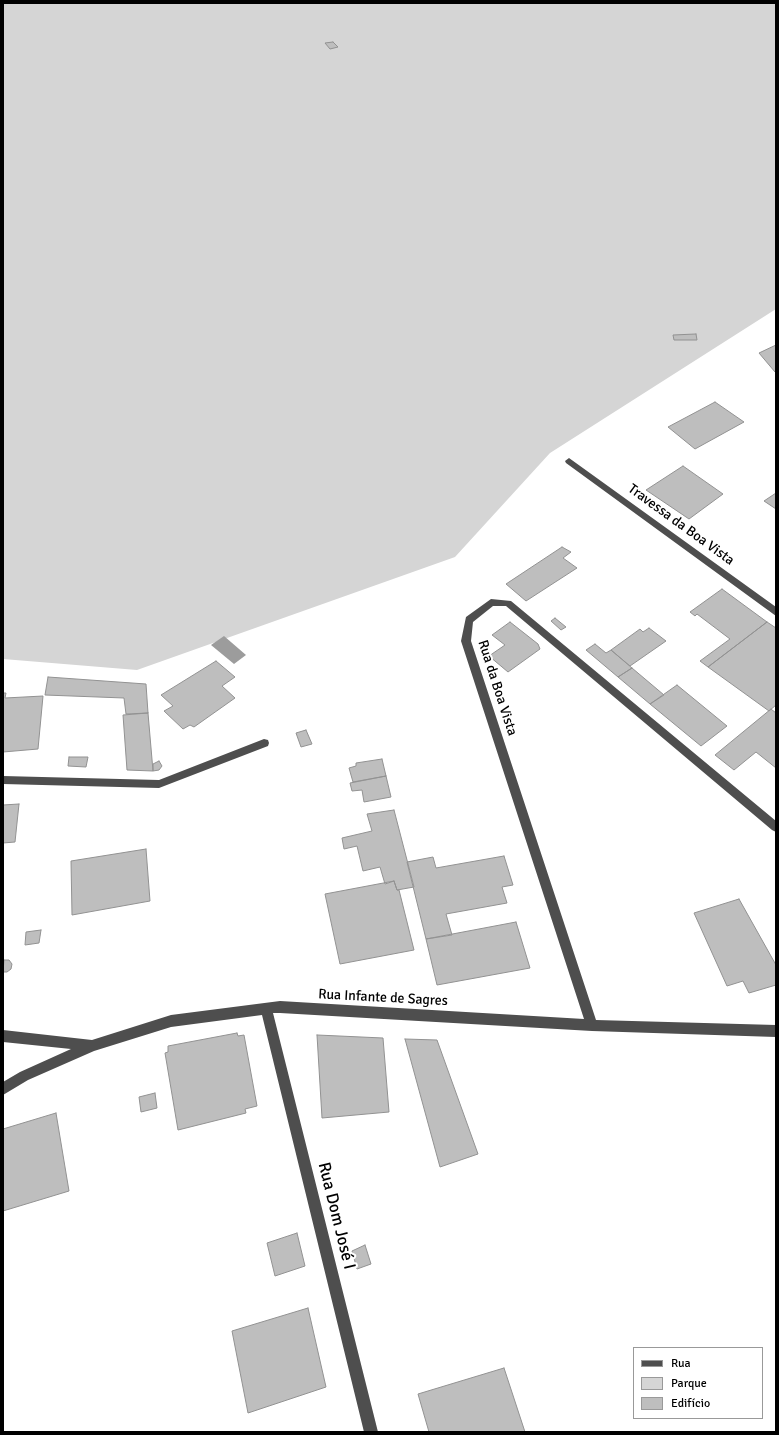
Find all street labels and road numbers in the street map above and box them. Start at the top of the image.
street label: Travessa da Boa Vista [625,481,737,569]
street label: Rua da Boa Vista [474,638,520,738]
street label: Rua Infante de Sagres [318,986,448,1010]
street label: Rua Dom José I [313,1160,359,1272]

